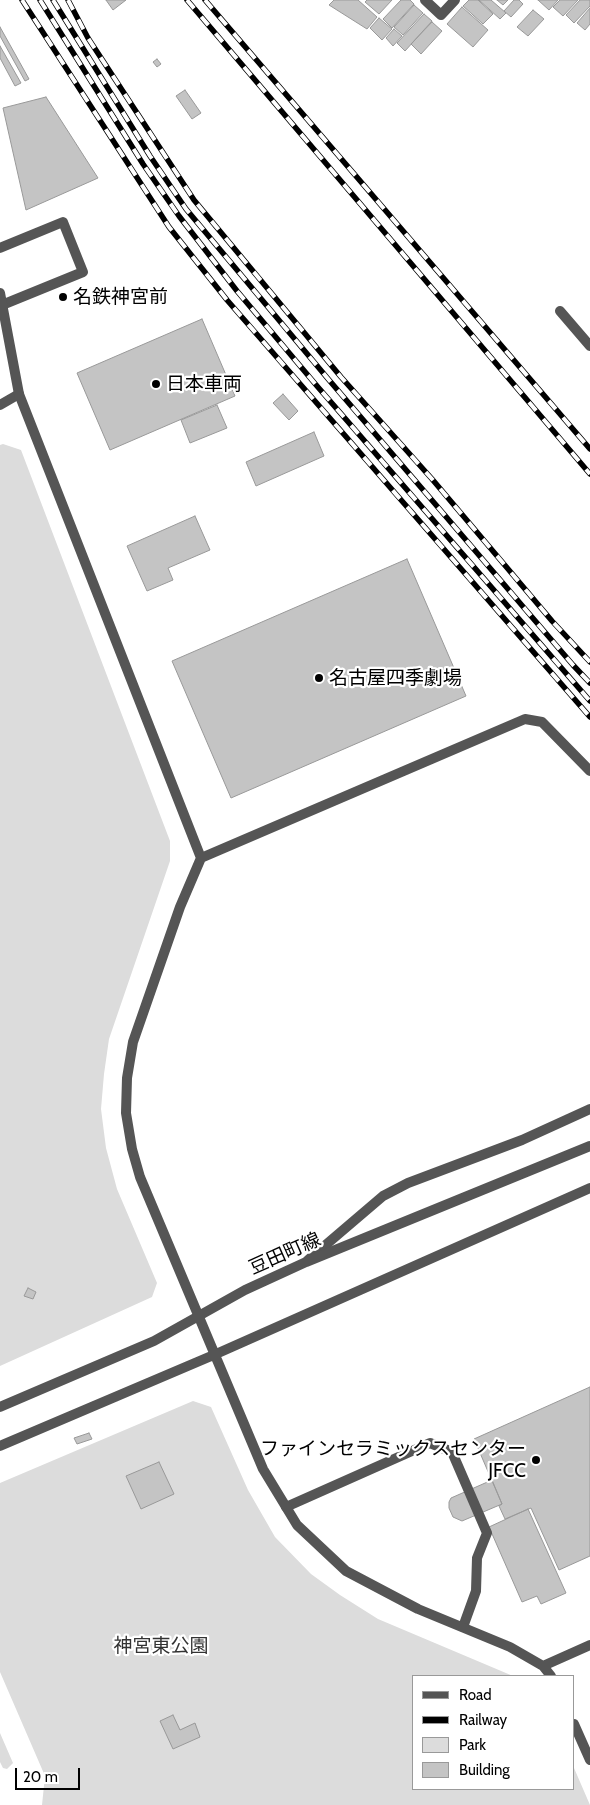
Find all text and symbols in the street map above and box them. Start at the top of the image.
place label: 名鉄神宮前 [73,286,168,308]
marker: 名鉄神宮前 [57,291,69,303]
place label: 日本車両 [166,373,242,395]
marker: 日本車両 [150,378,162,390]
place label: 名古屋四季劇場 [329,667,462,689]
marker: 名古屋四季劇場 [313,672,325,684]
street label: 豆田町線 [246,1228,324,1280]
place label: ファインセラミックスセンター JFCC [260,1438,526,1482]
marker: ファインセラミックスセンター JFCC [530,1454,542,1466]
park label: 神宮東公園 [114,1635,208,1657]
legend [412,1675,575,1790]
text: Road [459,1686,492,1704]
text: Railway [459,1711,507,1729]
text: Park [459,1736,486,1754]
scale bar [18,1758,82,1790]
text: Building [459,1761,510,1779]
text: 20 m [23,1768,58,1786]

